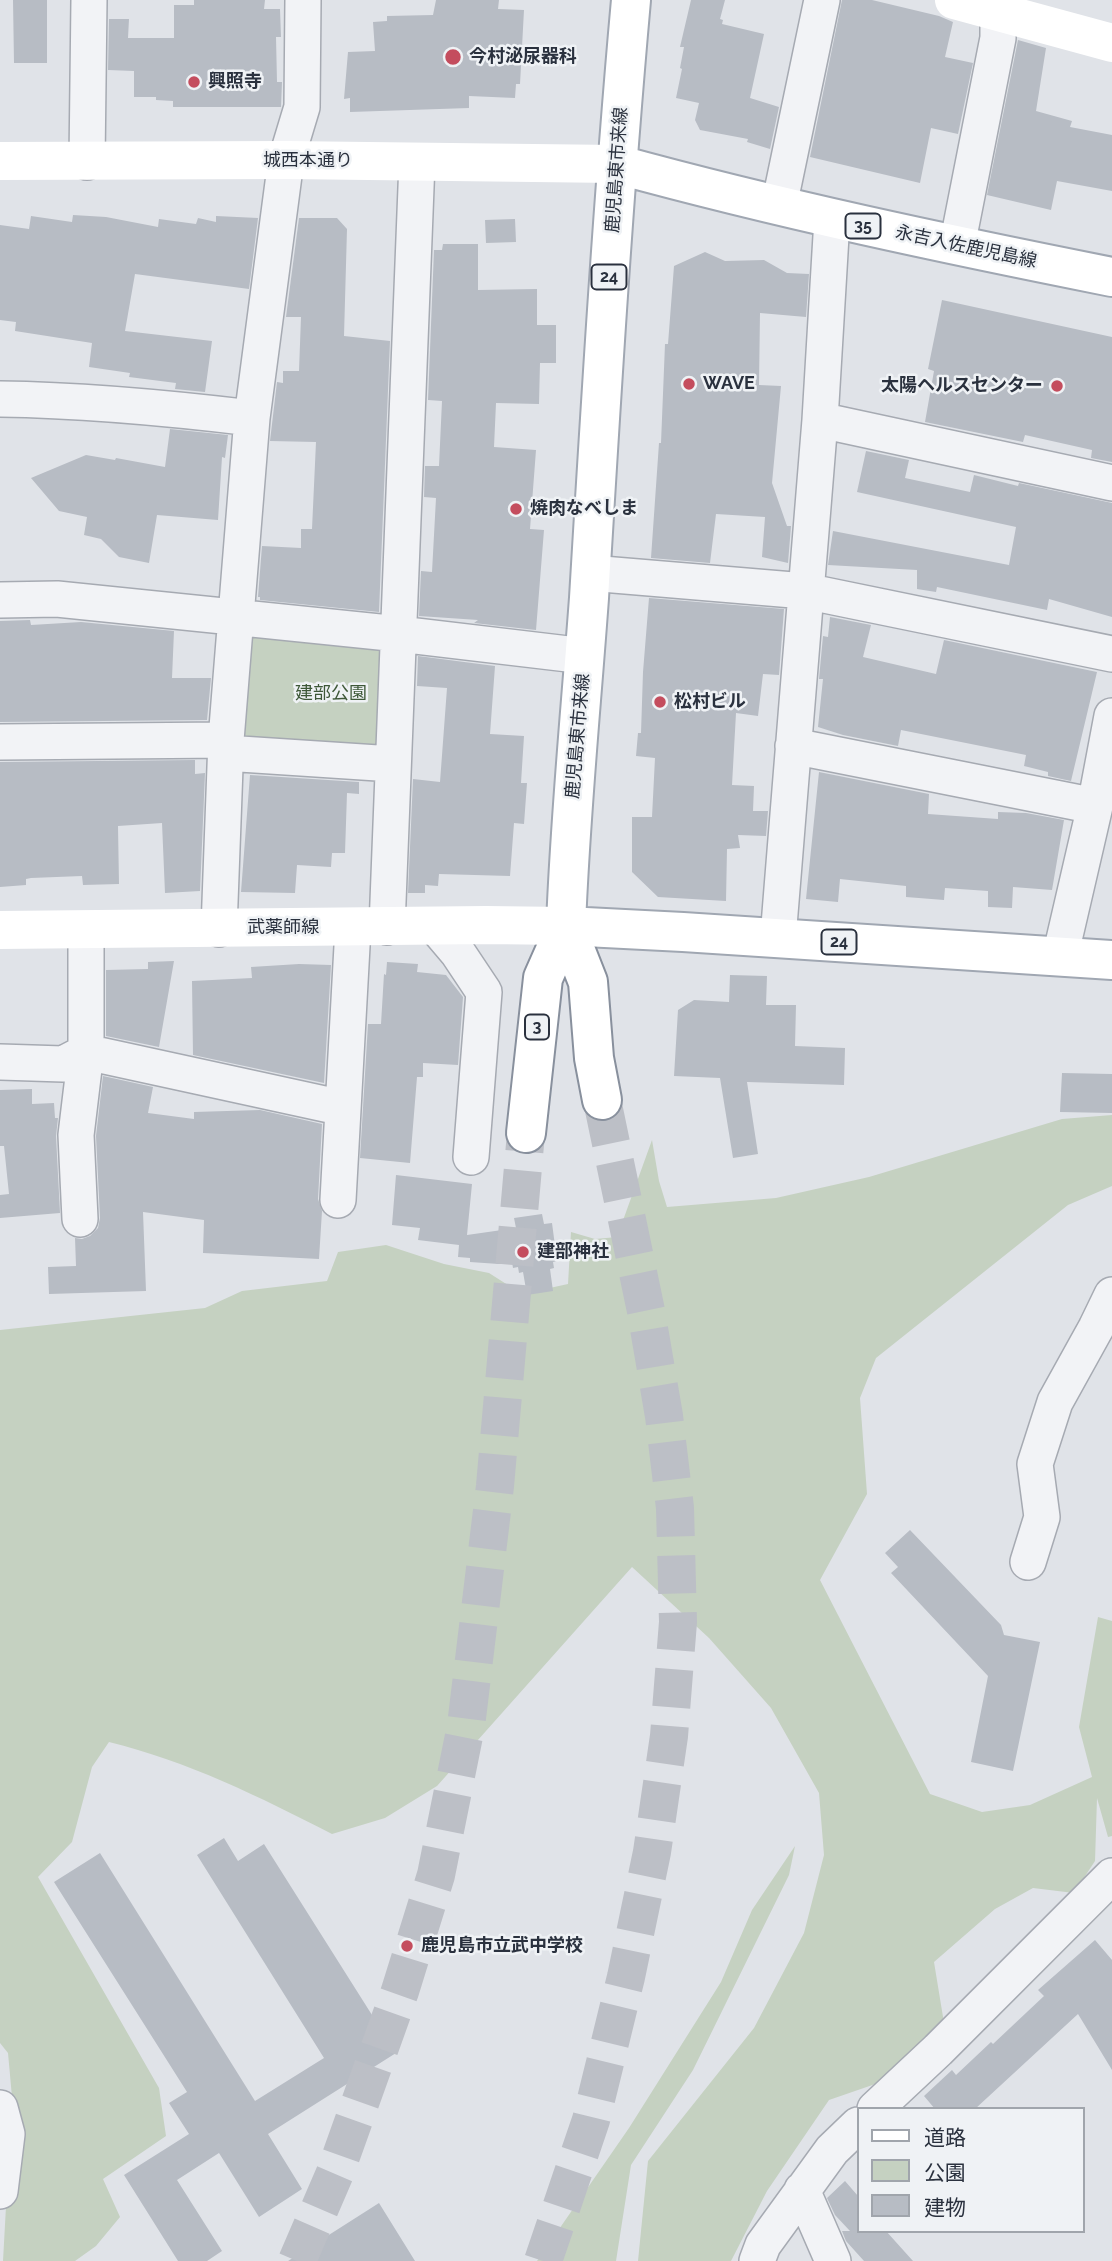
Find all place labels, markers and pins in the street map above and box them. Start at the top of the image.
place label: 今村泌尿器科 [469,46,577,68]
marker: 今村泌尿器科 [443,47,463,67]
place label: 興照寺 [208,71,262,93]
marker: 興照寺 [186,74,202,90]
place label: WAVE [703,373,755,395]
place label: 太陽ヘルスセンター [881,375,1043,397]
marker: WAVE [681,376,697,392]
marker: 太陽ヘルスセンター [1049,378,1065,394]
place label: 焼肉なべしま [530,498,638,520]
marker: 焼肉なべしま [508,501,524,517]
place label: 松村ビル [674,691,746,713]
marker: 松村ビル [652,694,668,710]
place label: 建部神社 [537,1241,609,1263]
marker: 建部神社 [515,1244,531,1260]
place label: 鹿児島市立武中学校 [421,1935,583,1957]
marker: 鹿児島市立武中学校 [399,1938,415,1954]

